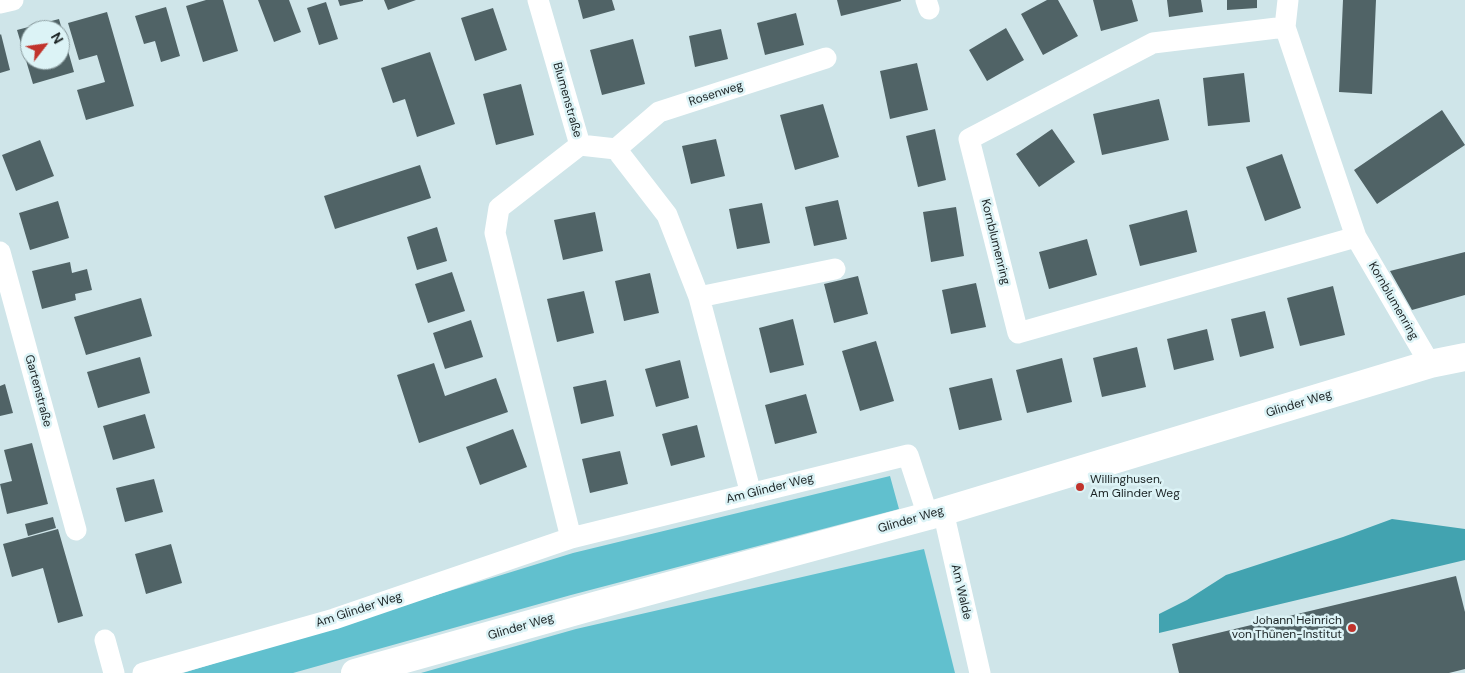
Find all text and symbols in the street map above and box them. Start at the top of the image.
north arrow [20,20,70,70]
text: N [47,29,67,47]
street label: Blumenstraße [549,61,585,139]
street label: Rosenweg [687,78,745,110]
street label: Kornblumenring [977,198,1013,286]
street label: Kornblumenring [1365,260,1421,342]
street label: Gartenstraße [21,353,55,429]
street label: Glinder Weg [1264,387,1334,421]
street label: Am Glinder Weg [725,471,815,507]
place label: Willinghusen, Am Glinder Weg [1090,473,1180,501]
marker: Willinghusen, Am Glinder Weg [1074,481,1086,493]
street label: Glinder Weg [876,504,946,536]
street label: Am Walde [948,563,974,621]
street label: Am Glinder Weg [314,589,404,631]
street label: Glinder Weg [486,611,556,643]
place label: Johann Heinrich von Thünen-Institut [1232,614,1342,642]
marker: Johann Heinrich von Thünen-Institut [1346,622,1358,634]

